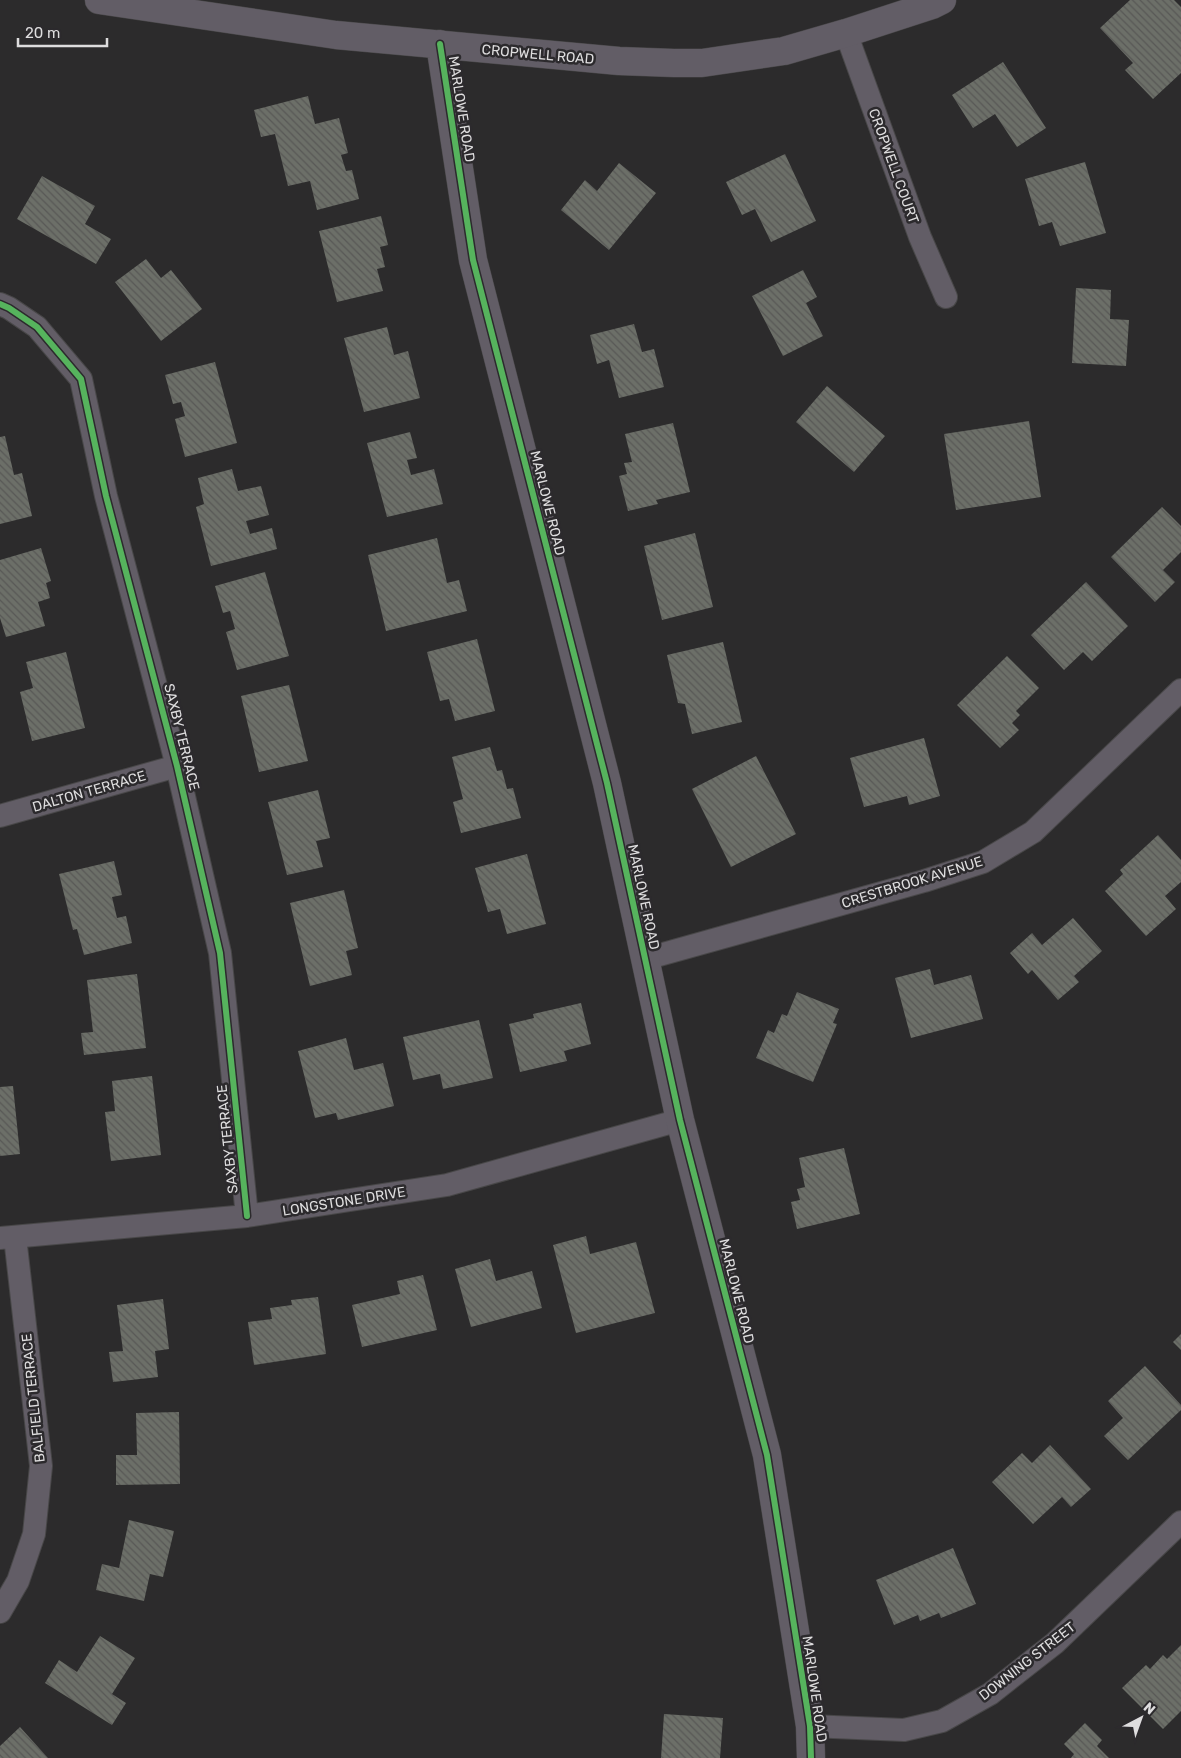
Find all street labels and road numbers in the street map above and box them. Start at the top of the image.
street label: CROPWELL ROAD [481,41,595,68]
street label: MARLOWE ROAD [445,55,478,163]
street label: CROPWELL COURT [865,106,922,226]
street label: MARLOWE ROAD [526,449,569,557]
street label: SAXBY TERRACE [160,682,203,792]
street label: DALTON TERRACE [30,767,148,816]
street label: MARLOWE ROAD [624,843,663,951]
street label: CRESTBROOK AVENUE [839,853,985,912]
street label: SAXBY TERRACE [213,1084,242,1194]
street label: LONGSTONE DRIVE [281,1183,407,1220]
street label: MARLOWE ROAD [715,1237,758,1345]
street label: BALFIELD TERRACE [18,1333,49,1463]
street label: DOWNING STREET [976,1619,1079,1704]
street label: MARLOWE ROAD [799,1635,830,1743]

